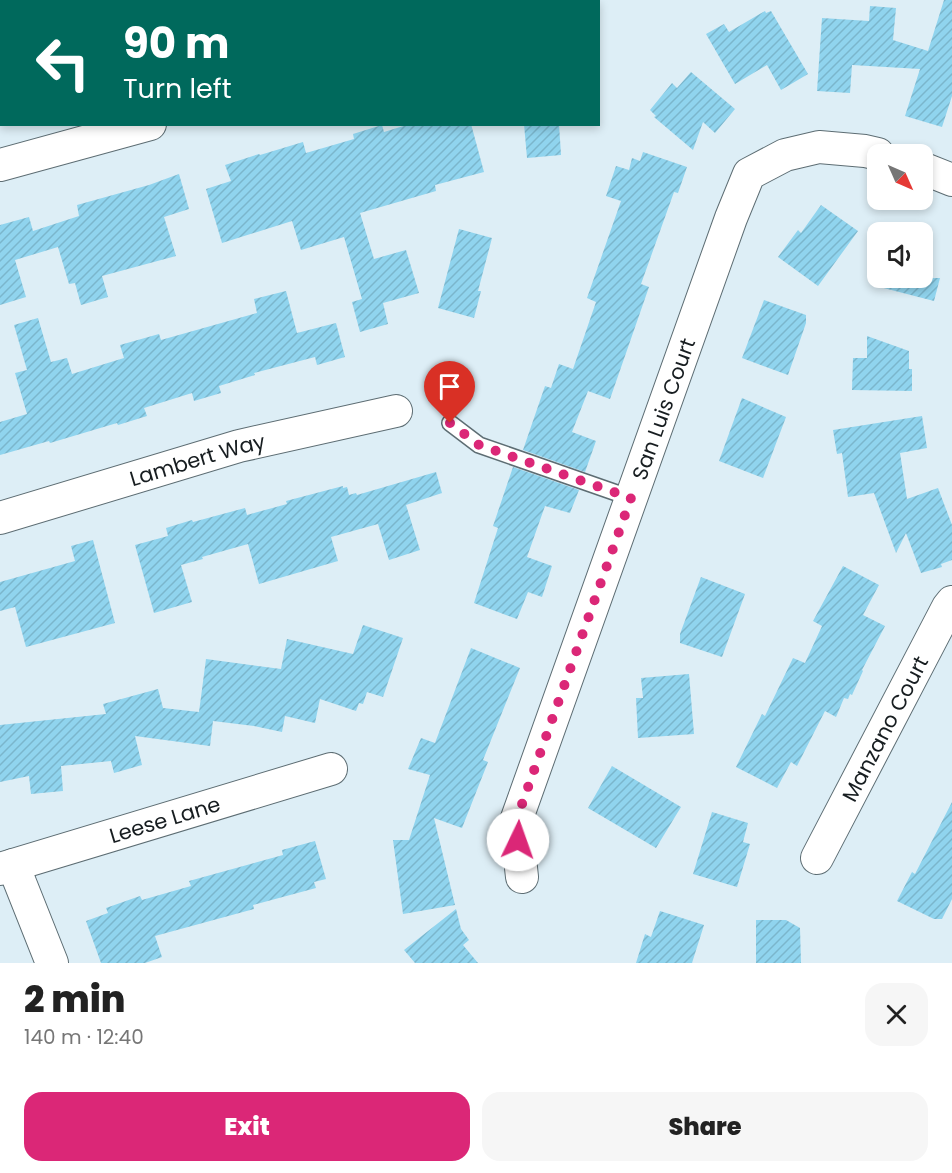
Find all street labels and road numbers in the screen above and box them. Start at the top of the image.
street label: San Luis Court [624,334,702,484]
street label: Lambert Way [126,426,268,493]
street label: Manzano Court [835,651,935,806]
street label: Leese Lane [106,789,224,850]

